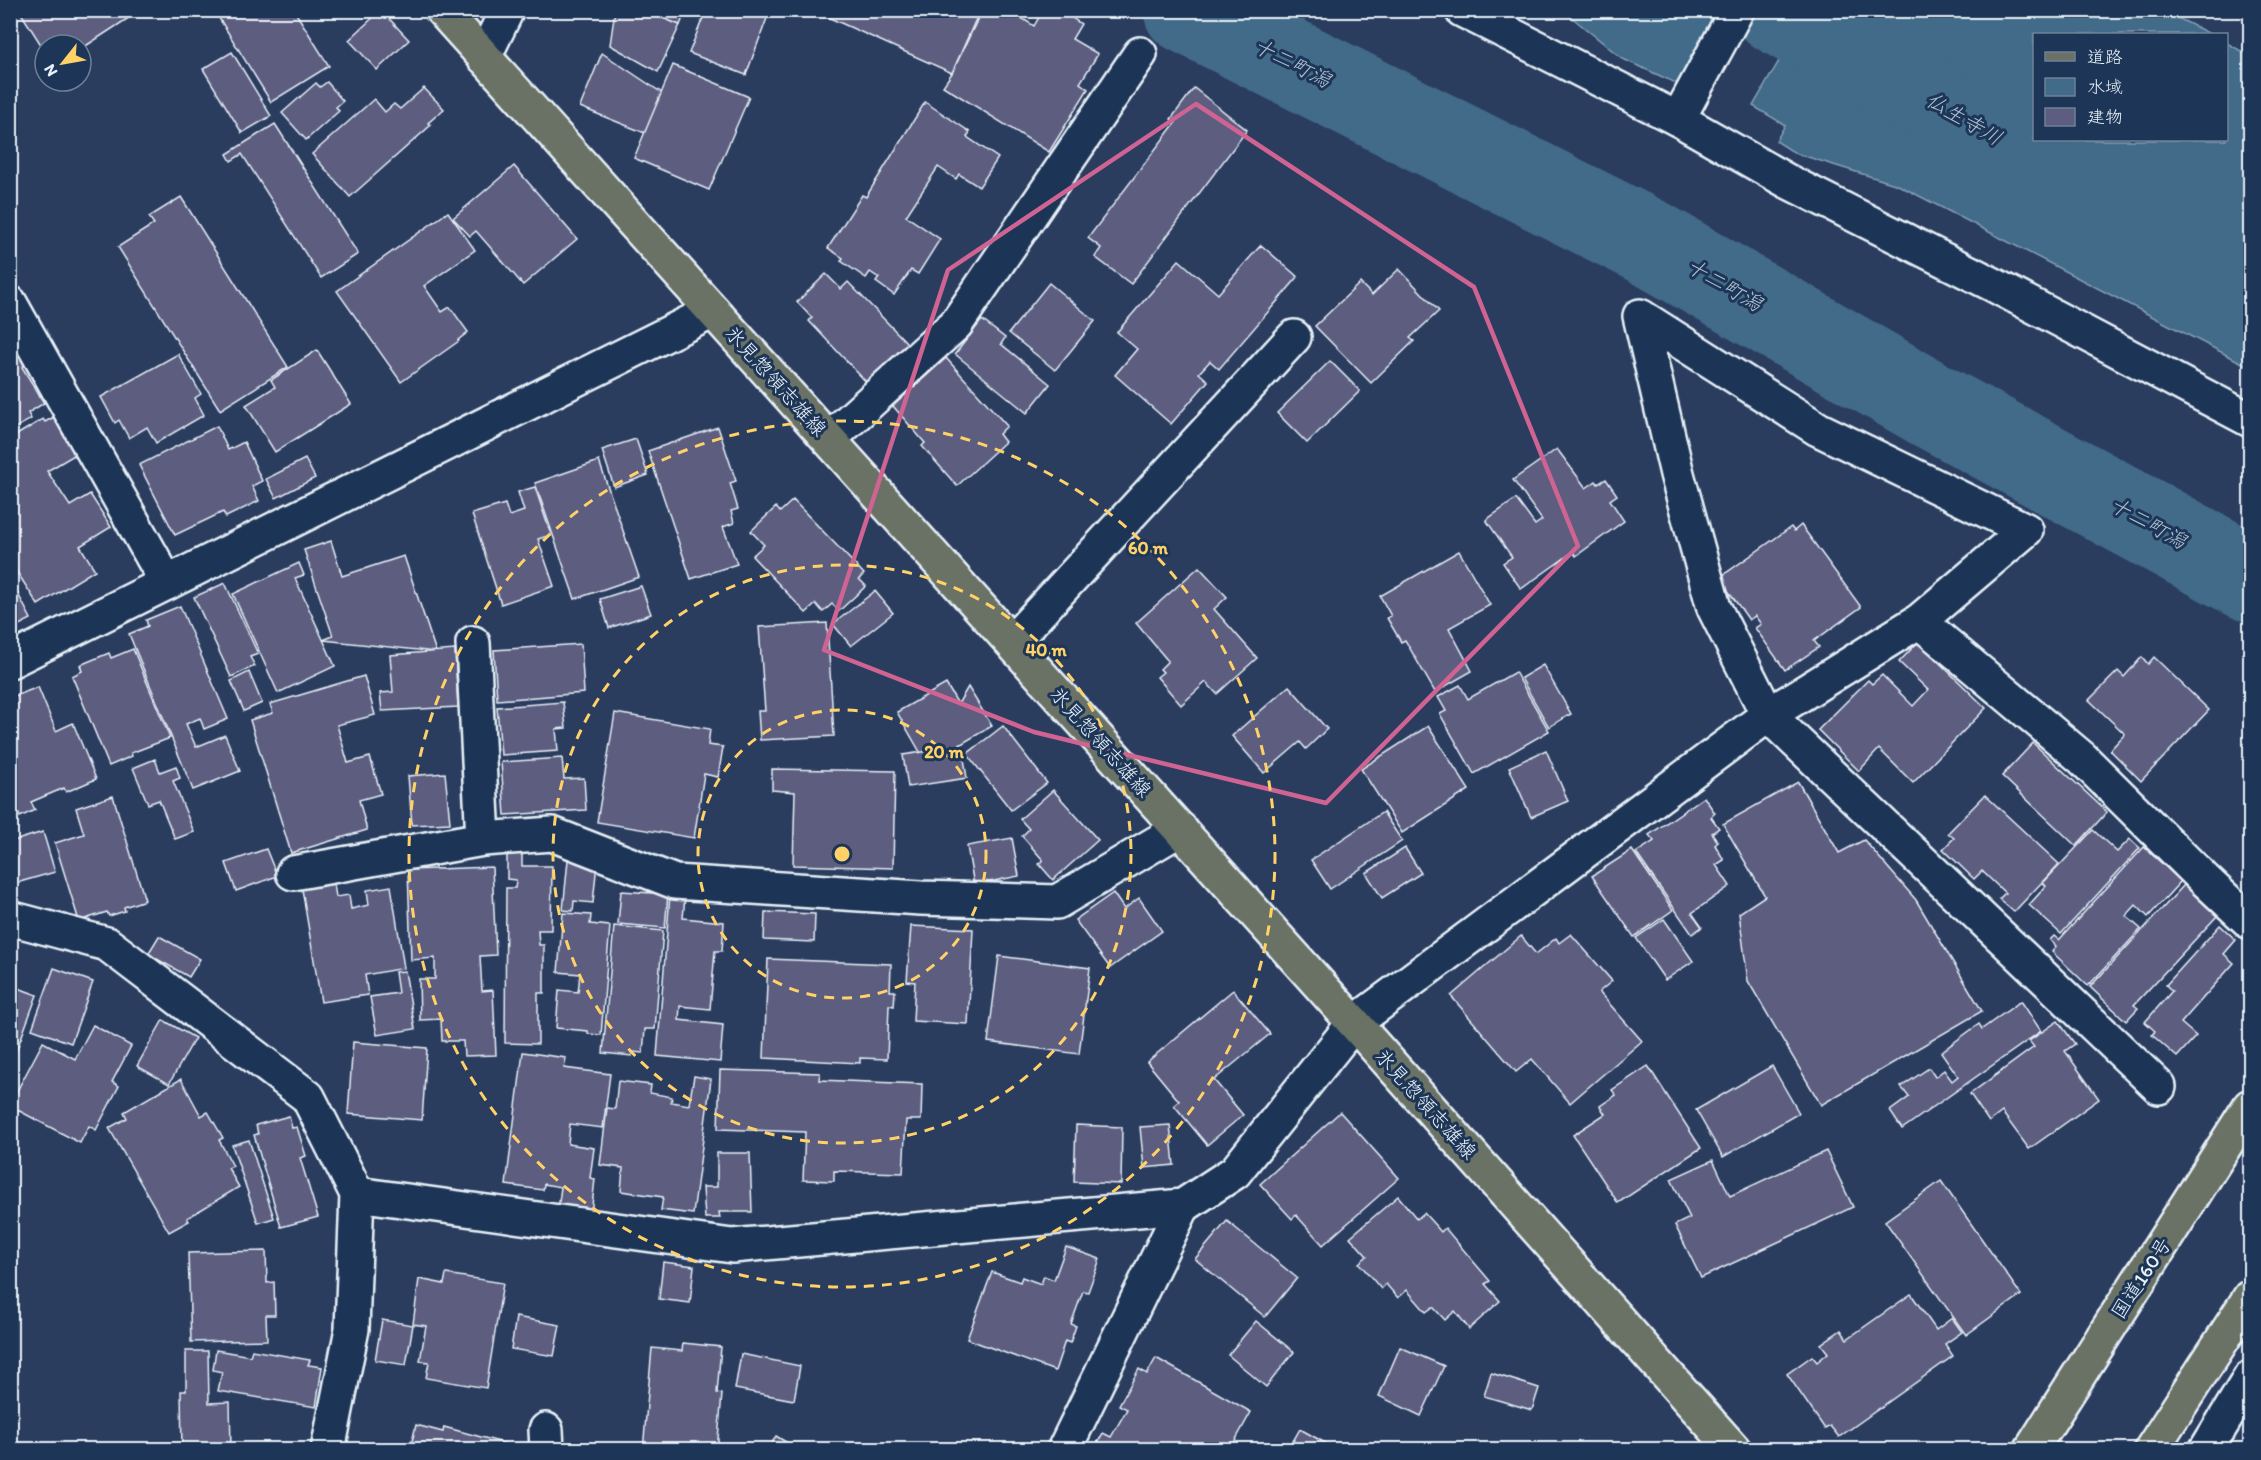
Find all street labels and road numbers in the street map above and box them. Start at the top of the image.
street label: 氷見惣領志雄線 [720,321,832,441]
street label: 氷見惣領志雄線 [1045,682,1157,802]
street label: 氷見惣領志雄線 [1370,1044,1482,1164]
street label: 国道160号 [2106,1233,2176,1323]

